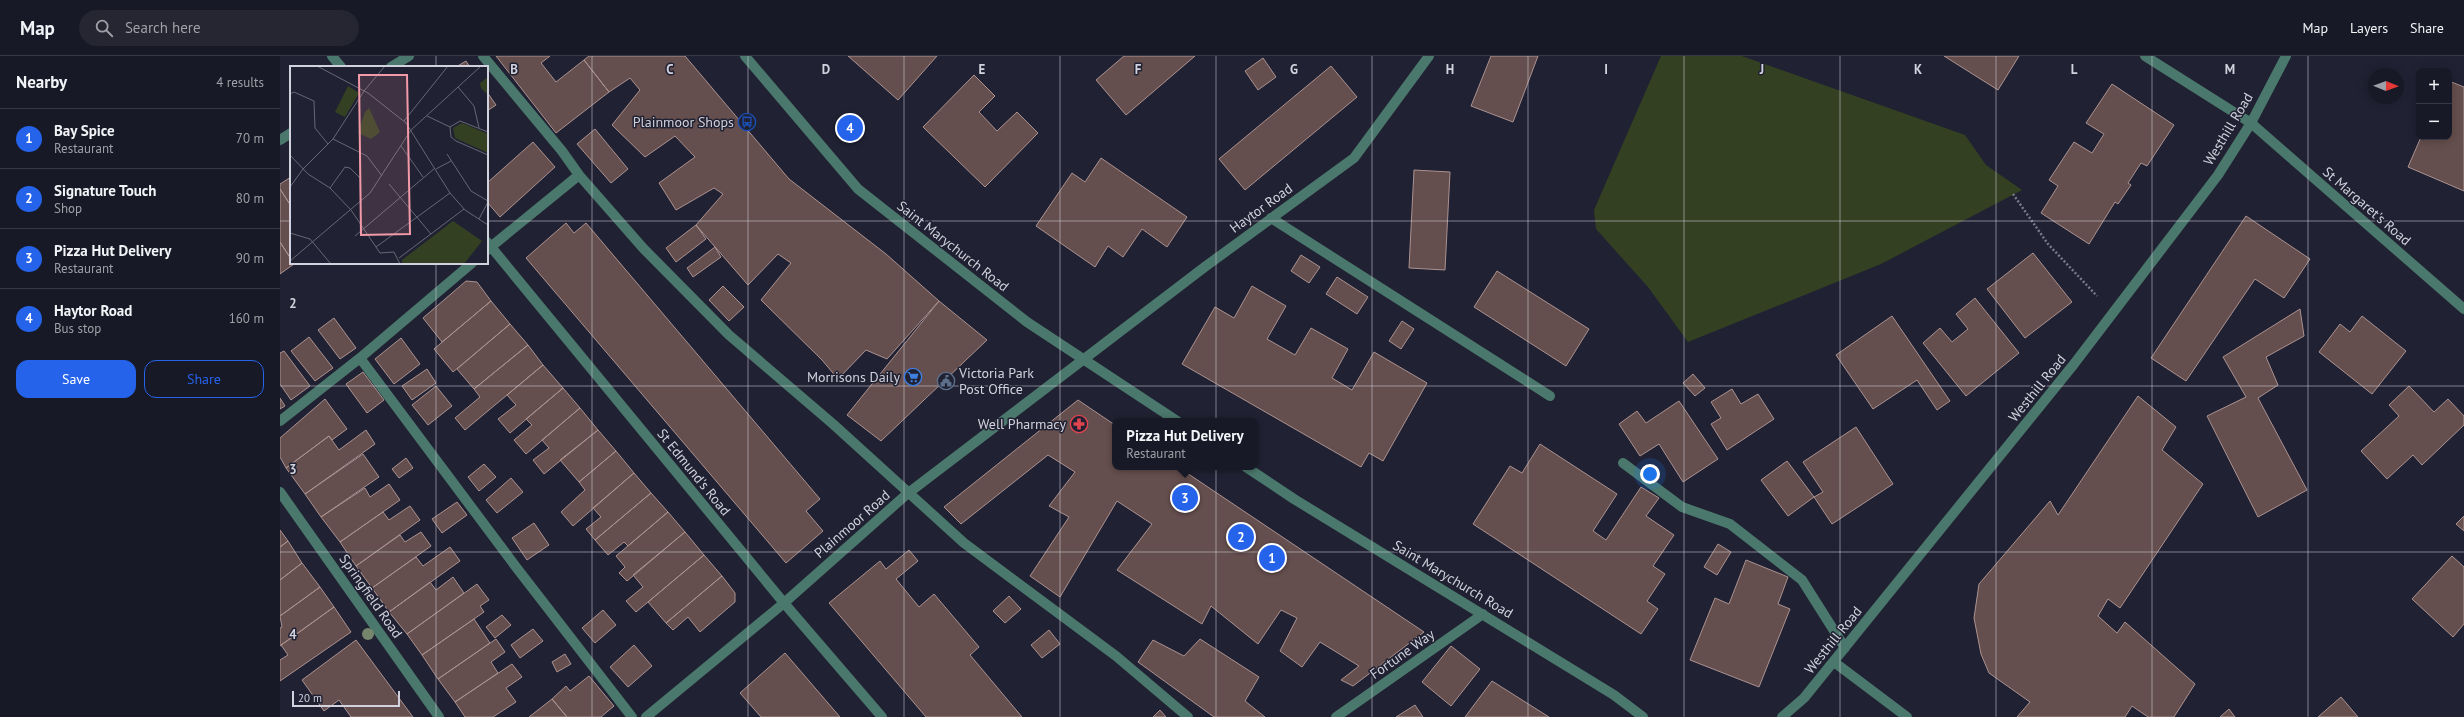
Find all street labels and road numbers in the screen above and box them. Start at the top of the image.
street label: Westhill Road [2199,89,2257,169]
street label: St Margaret's Road [2319,163,2415,249]
street label: Haytor Road [1226,179,1296,237]
street label: Saint Marychurch Road [893,197,1013,295]
street label: Westhill Road [2004,351,2070,425]
street label: St Edmund's Road [653,425,735,519]
street label: Plainmoor Road [810,486,894,562]
street label: Saint Marychurch Road [1390,536,1516,622]
street label: Springfield Road [335,551,407,641]
street label: Westhill Road [1800,603,1866,677]
street label: Fortune Way [1366,625,1438,683]

